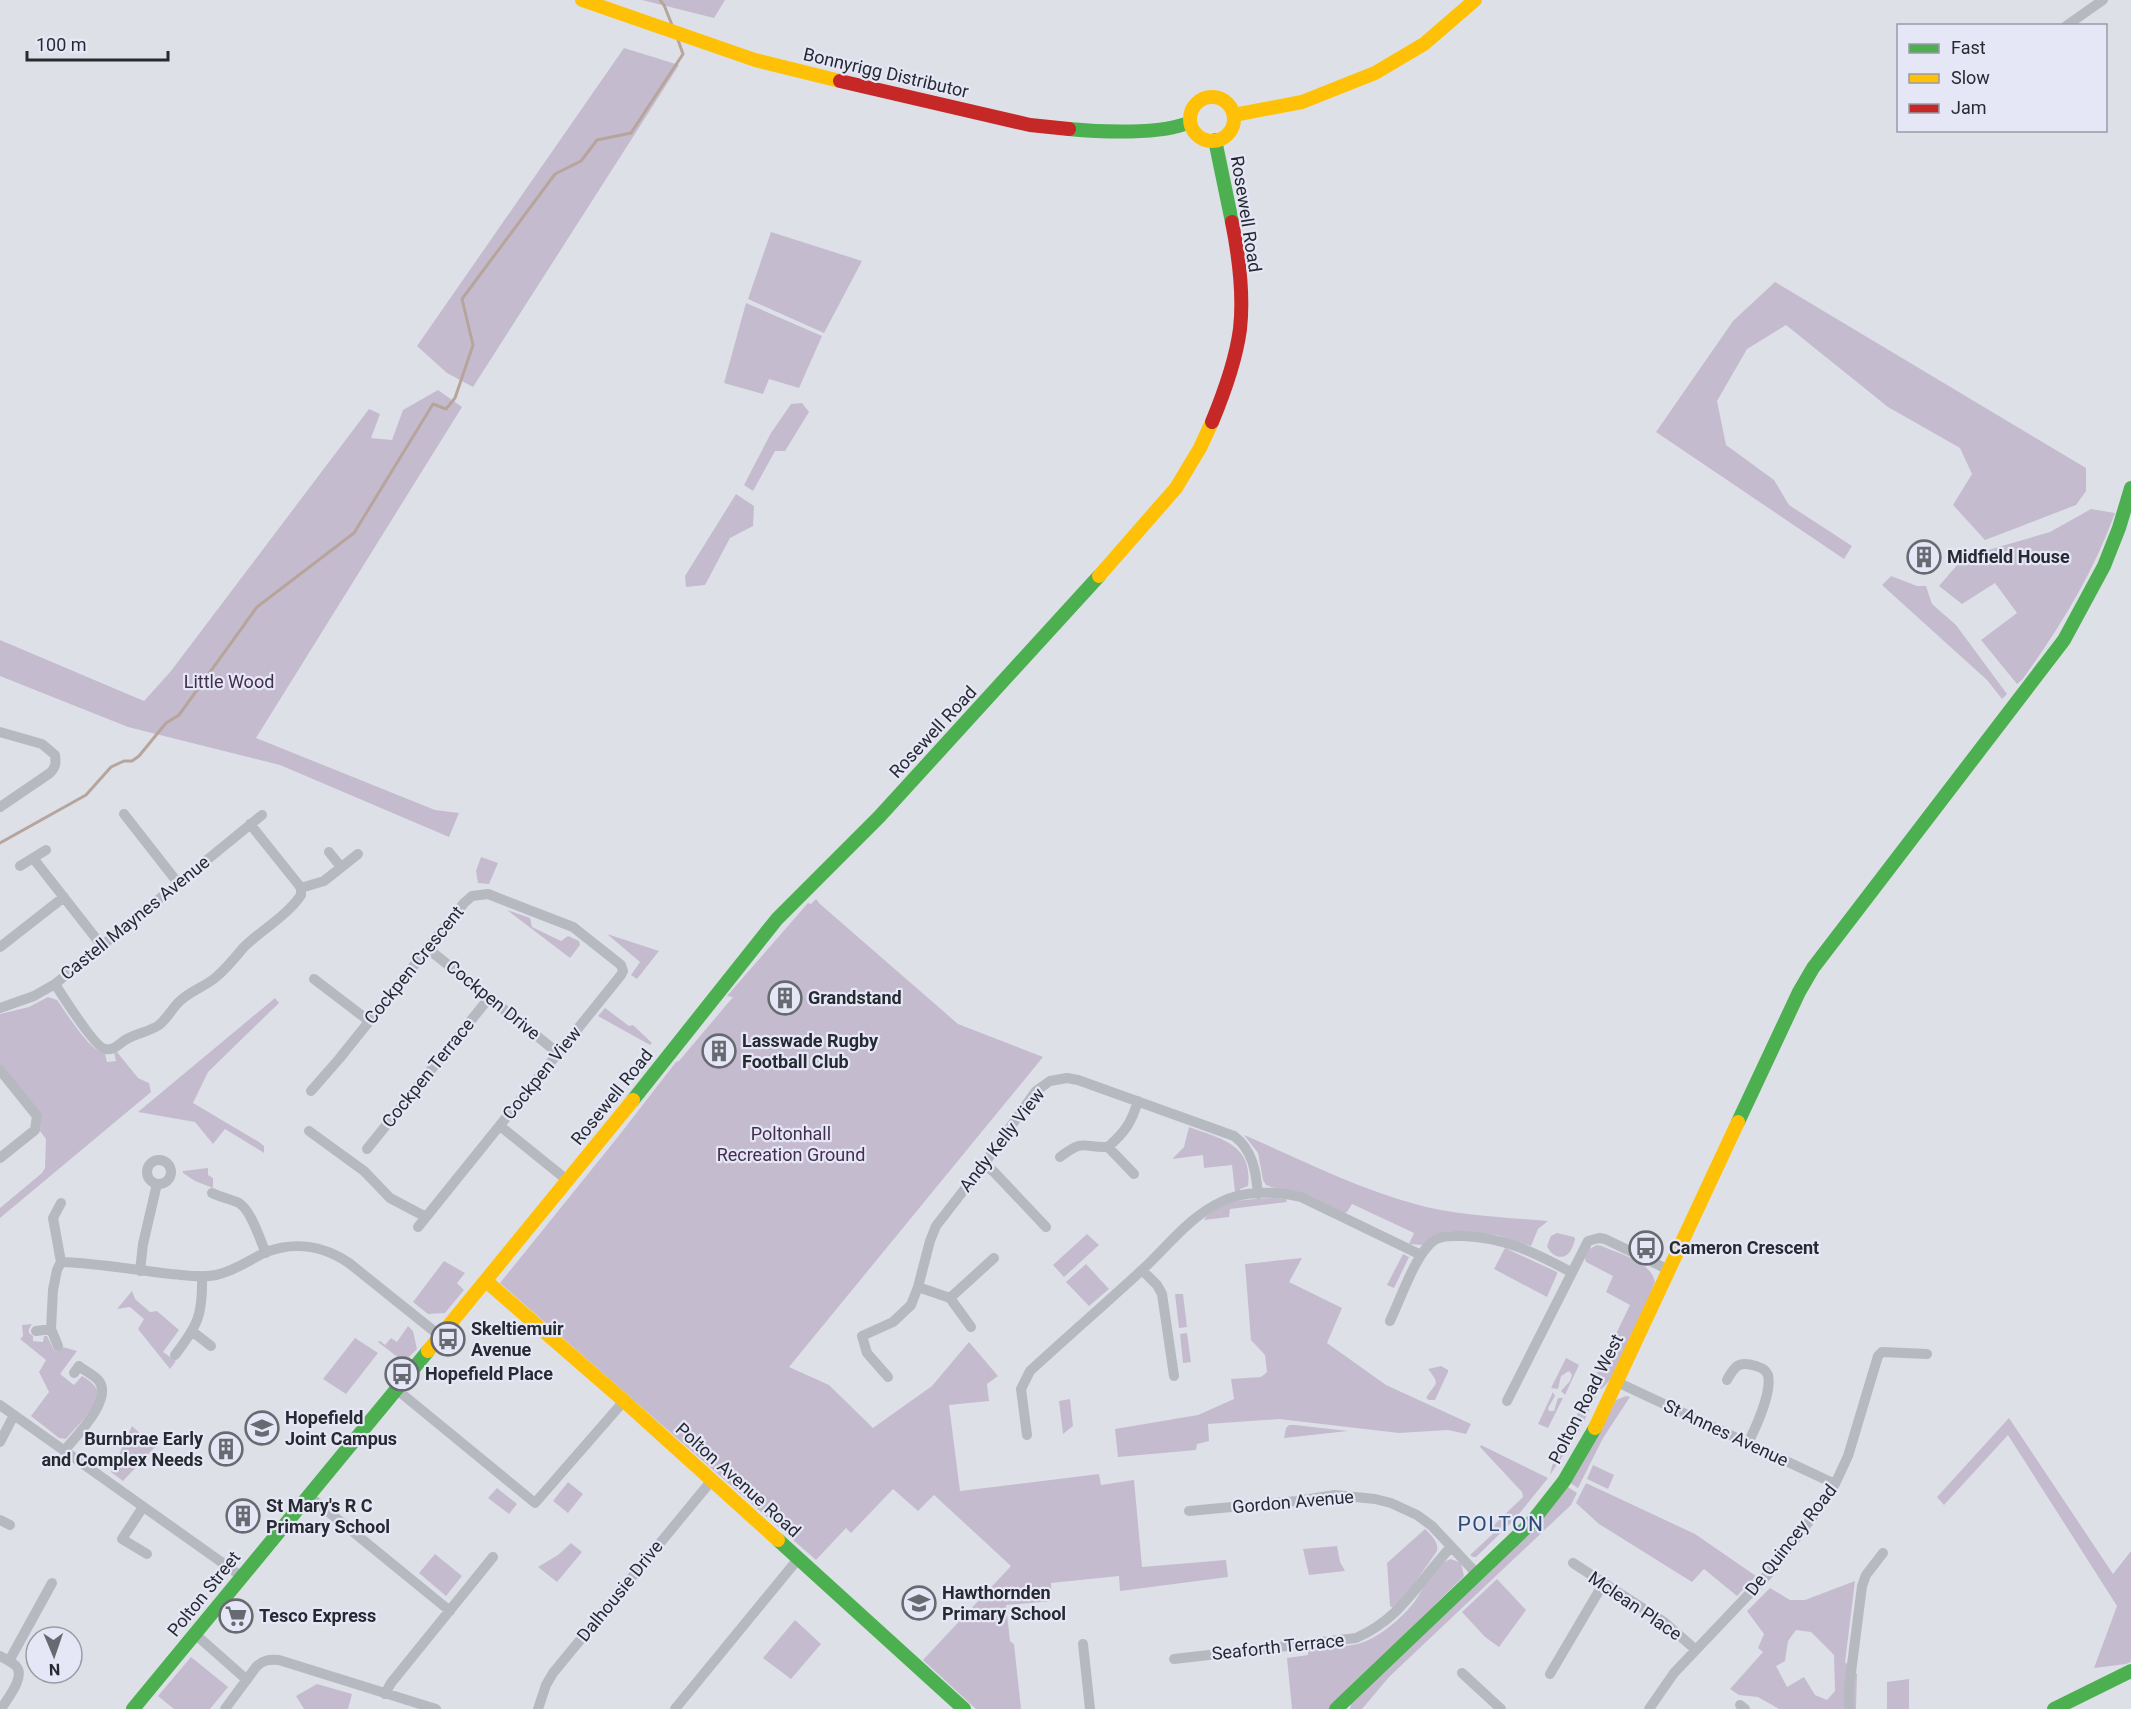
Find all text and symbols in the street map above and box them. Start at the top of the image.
scale bar [27,24,168,62]
legend [1897,24,2107,132]
text: 100 m [36,34,87,55]
text: Fast [1951,37,1986,58]
street label: Bonnyrigg Distributor [801,43,971,102]
text: Slow [1951,67,1990,88]
text: Jam [1951,97,1987,118]
street label: Rosewell Road [1227,154,1266,274]
building icon: Midfield House [1906,539,1942,575]
place label: Midfield House [1947,546,2070,567]
park label: Little Wood [184,671,274,692]
street label: Rosewell Road [885,681,980,782]
street label: Castell Maynes Avenue [56,851,213,984]
street label: Cockpen Crescent [360,901,468,1028]
street label: Cockpen Drive [442,955,545,1044]
building icon: Grandstand [767,980,803,1016]
place label: Grandstand [808,987,902,1008]
street label: Cockpen Terrace [377,1014,478,1131]
street label: Cockpen View [498,1022,586,1123]
place label: Lasswade Rugby Football Club [742,1030,879,1072]
building icon: Lasswade Rugby Football Club [701,1033,737,1069]
street label: Rosewell Road [566,1044,657,1149]
street label: Andy Kelly View [955,1083,1049,1196]
park label: Poltonhall Recreation Ground [717,1123,865,1165]
bus stop icon: Cameron Crescent [1628,1230,1664,1266]
place label: Cameron Crescent [1669,1237,1819,1258]
place label: Skeltiemuir Avenue [471,1318,564,1360]
bus stop icon: Skeltiemuir Avenue [430,1321,466,1357]
street label: Polton Road West [1544,1330,1627,1467]
bus stop icon: Hopefield Place [384,1356,420,1392]
place label: Hopefield Place [425,1363,553,1384]
street label: St Annes Avenue [1661,1395,1792,1471]
place label: Hopefield Joint Campus [285,1407,397,1449]
school or university icon: Hopefield Joint Campus [244,1410,280,1446]
street label: Polton Avenue Road [672,1418,805,1541]
place label: Burnbrae Early and Complex Needs [41,1428,204,1470]
building icon: Burnbrae Early and Complex Needs [208,1431,244,1467]
street label: De Quincey Road [1741,1480,1841,1600]
street label: Gordon Avenue [1231,1486,1355,1517]
place label: St Mary's R C Primary School [266,1495,390,1537]
building icon: St Mary's R C Primary School [225,1498,261,1534]
district label: POLTON [1458,1512,1544,1536]
street label: Dalhousie Drive [572,1536,667,1646]
street label: Polton Street [163,1547,244,1641]
street label: Mclean Place [1585,1567,1686,1644]
place label: Hawthornden Primary School [942,1582,1066,1624]
school or university icon: Hawthornden Primary School [901,1585,937,1621]
supermarket icon: Tesco Express [218,1598,254,1634]
place label: Tesco Express [259,1605,376,1626]
north arrow [24,1625,84,1685]
street label: Seaforth Terrace [1211,1629,1345,1664]
text: N [49,1660,60,1679]

